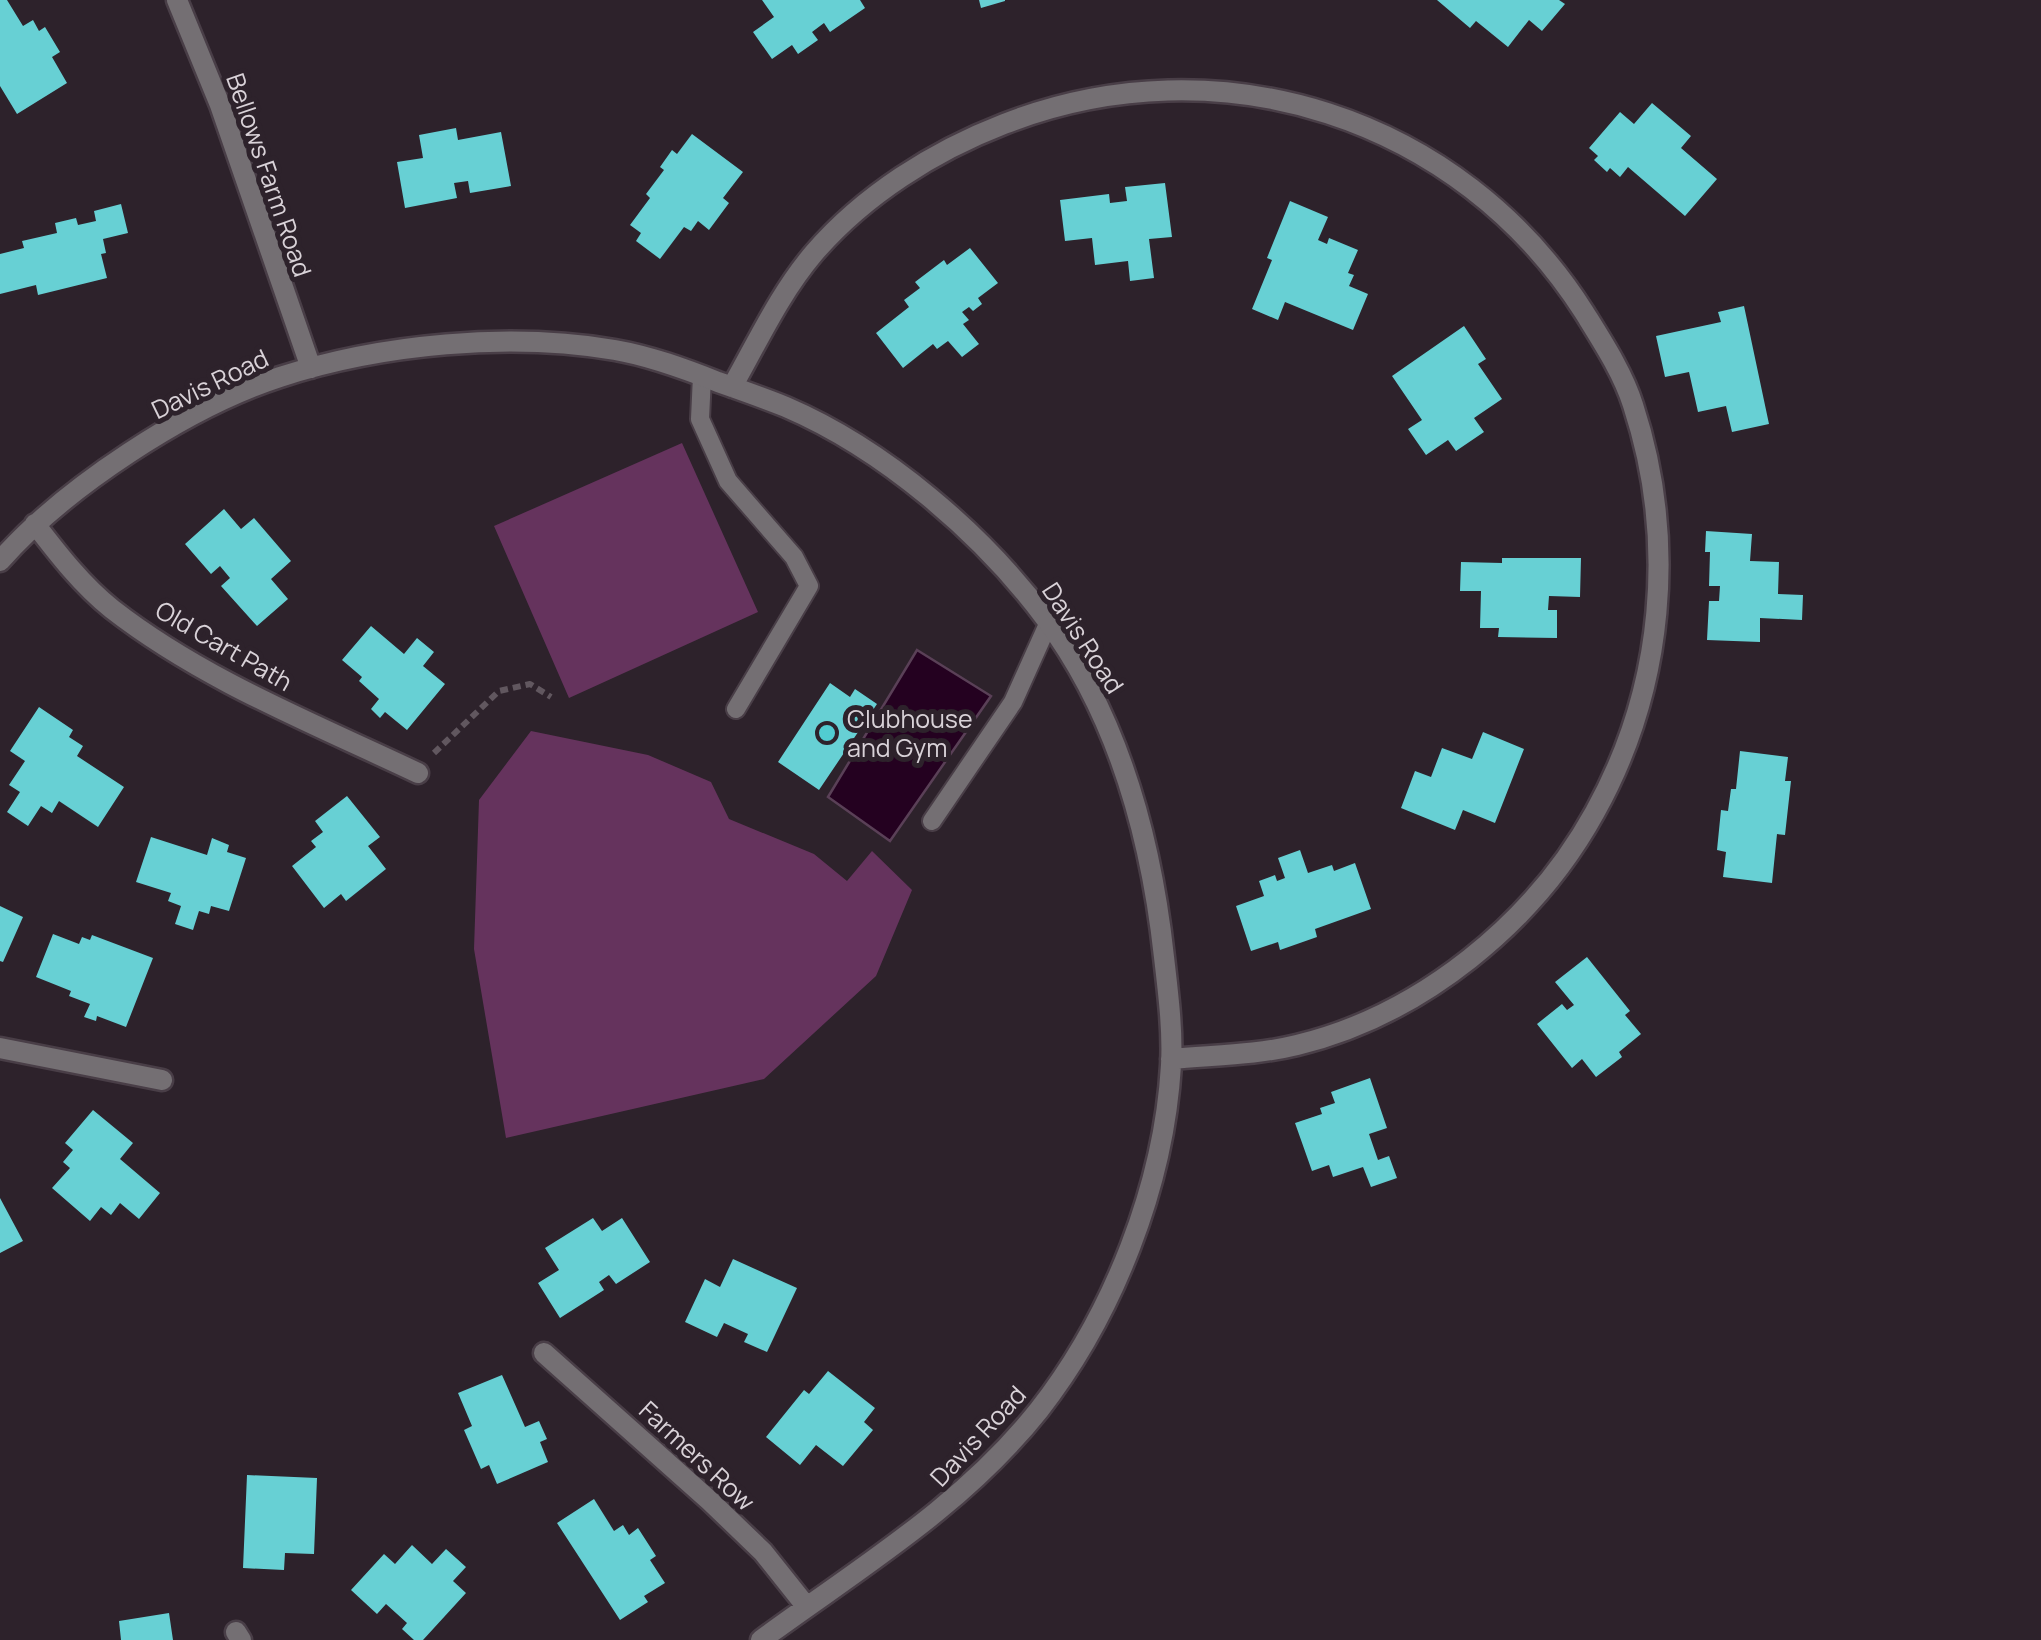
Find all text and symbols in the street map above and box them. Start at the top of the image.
street label: Bellows Farm Road [218,68,321,281]
street label: Davis Road [145,340,274,427]
street label: Davis Road [1034,575,1132,700]
street label: Old Cart Path [149,592,299,699]
place label: Clubhouse and Gym [847,701,973,765]
marker: Clubhouse and Gym [816,722,838,744]
street label: Davis Road [922,1378,1033,1494]
street label: Farmers Row [632,1393,763,1518]

